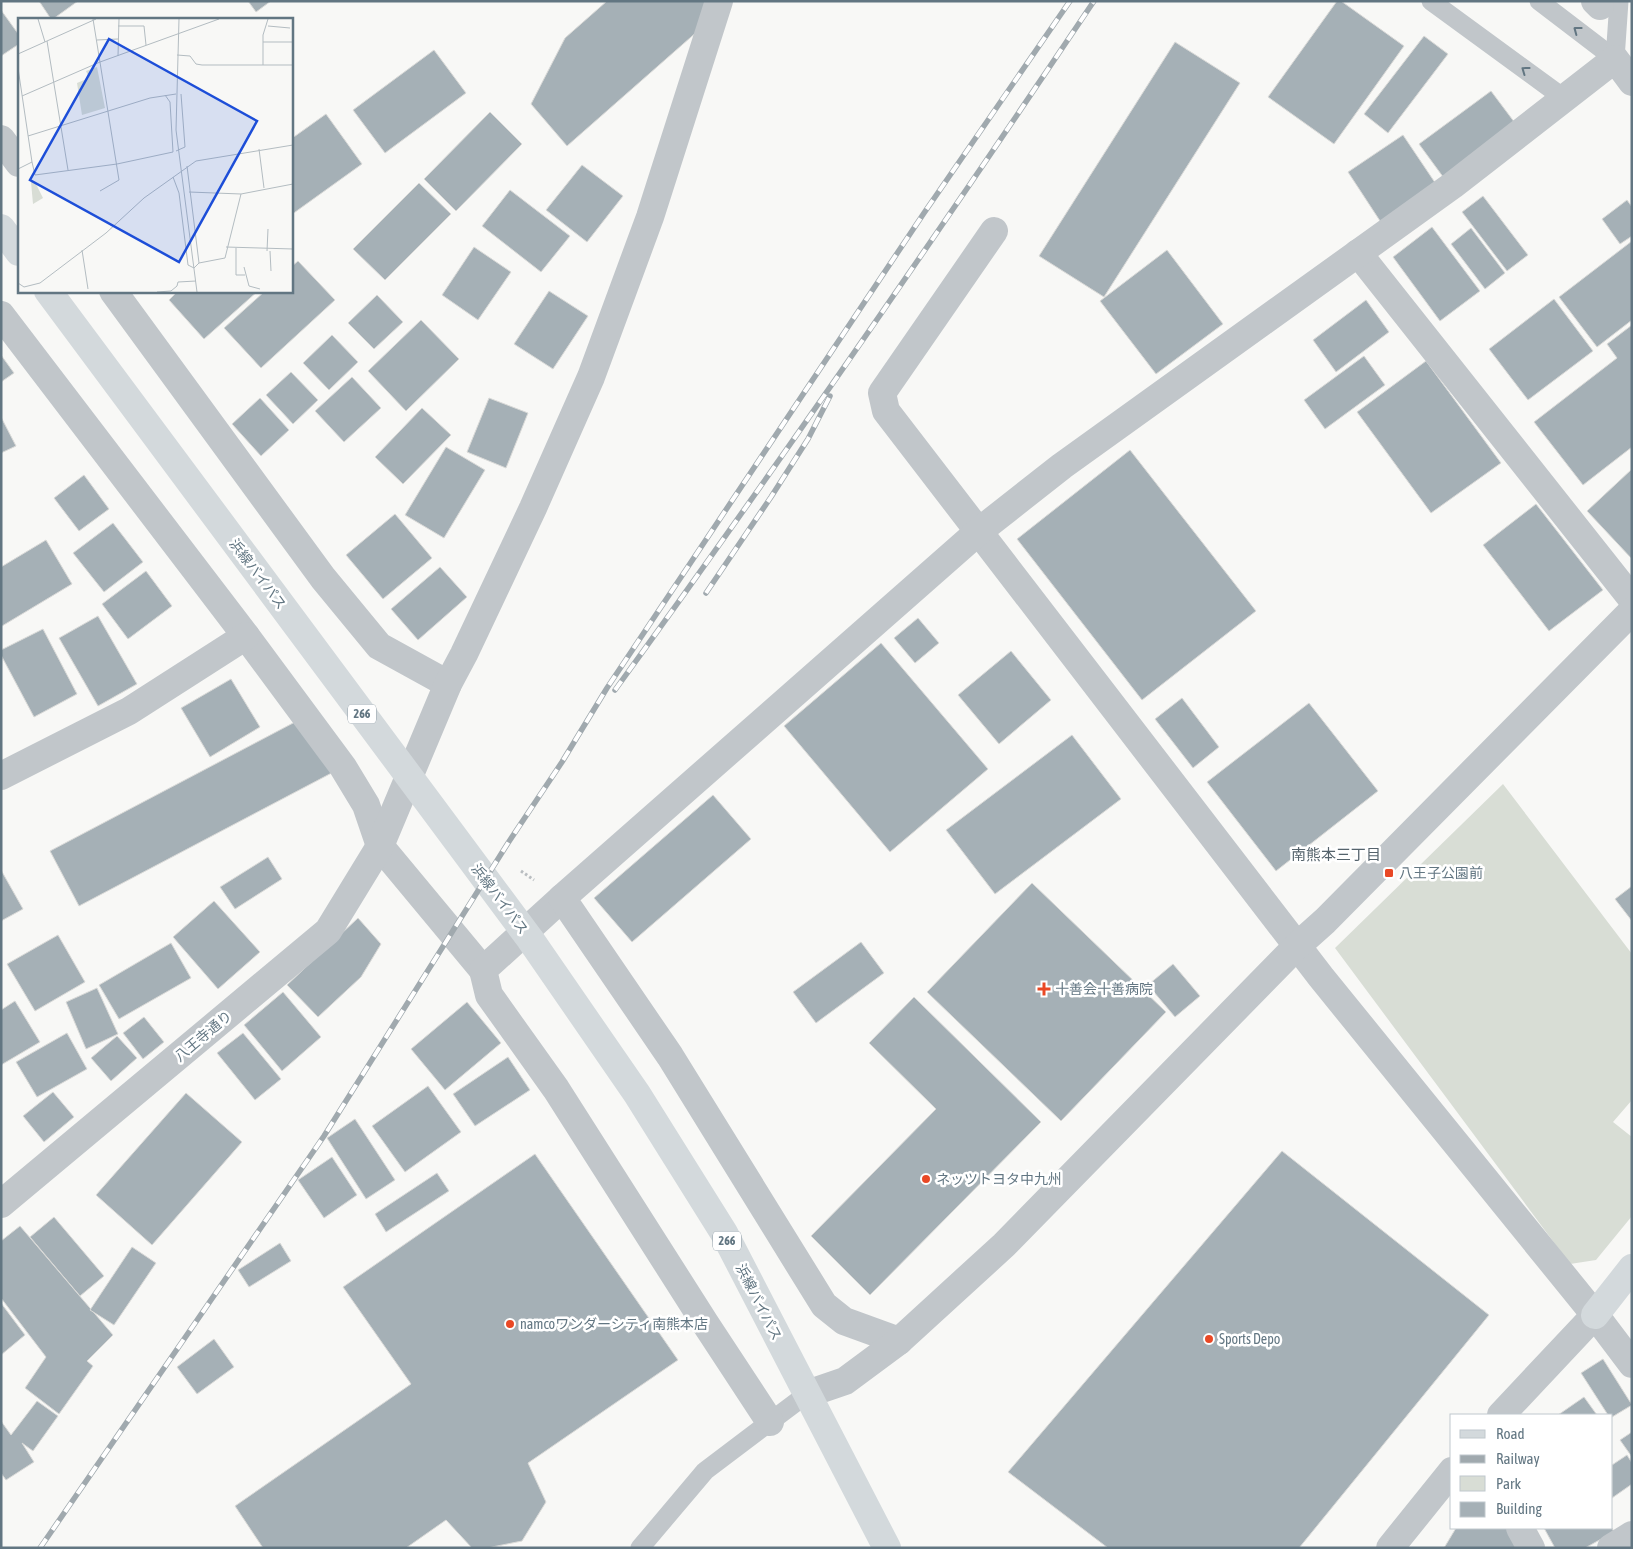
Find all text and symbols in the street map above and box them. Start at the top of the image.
inset map [18,18,292,292]
one-way arrow [1574,28,1583,36]
one-way arrow [1521,67,1531,76]
street label: 浜線バイパス [226,536,290,612]
road number: 266 [348,704,376,724]
district label: 南熊本三丁目 [1291,846,1381,863]
street label: 浜線バイパス [468,861,532,937]
place label: 八王子公園前 [1399,865,1483,881]
marker: 八王子公園前 [1383,867,1395,879]
place label: 十善会十善病院 [1055,981,1153,997]
marker: 十善会十善病院 [1037,982,1051,996]
street label: 八王寺通り [171,1007,235,1065]
place label: ネッツトヨタ中九州 [936,1171,1062,1187]
marker: ネッツトヨタ中九州 [920,1173,932,1185]
road number: 266 [713,1232,741,1250]
street label: 浜線バイパス [733,1261,785,1343]
place label: namcoワンダーシティ南熊本店 [520,1316,708,1332]
marker: namcoワンダーシティ南熊本店 [504,1318,516,1330]
place label: Sports Depo [1219,1331,1280,1347]
marker: Sports Depo [1203,1333,1215,1345]
legend [1450,1414,1613,1529]
text: Road [1496,1425,1525,1442]
text: Railway [1496,1450,1540,1467]
text: Park [1496,1475,1521,1492]
text: Building [1496,1500,1542,1517]

